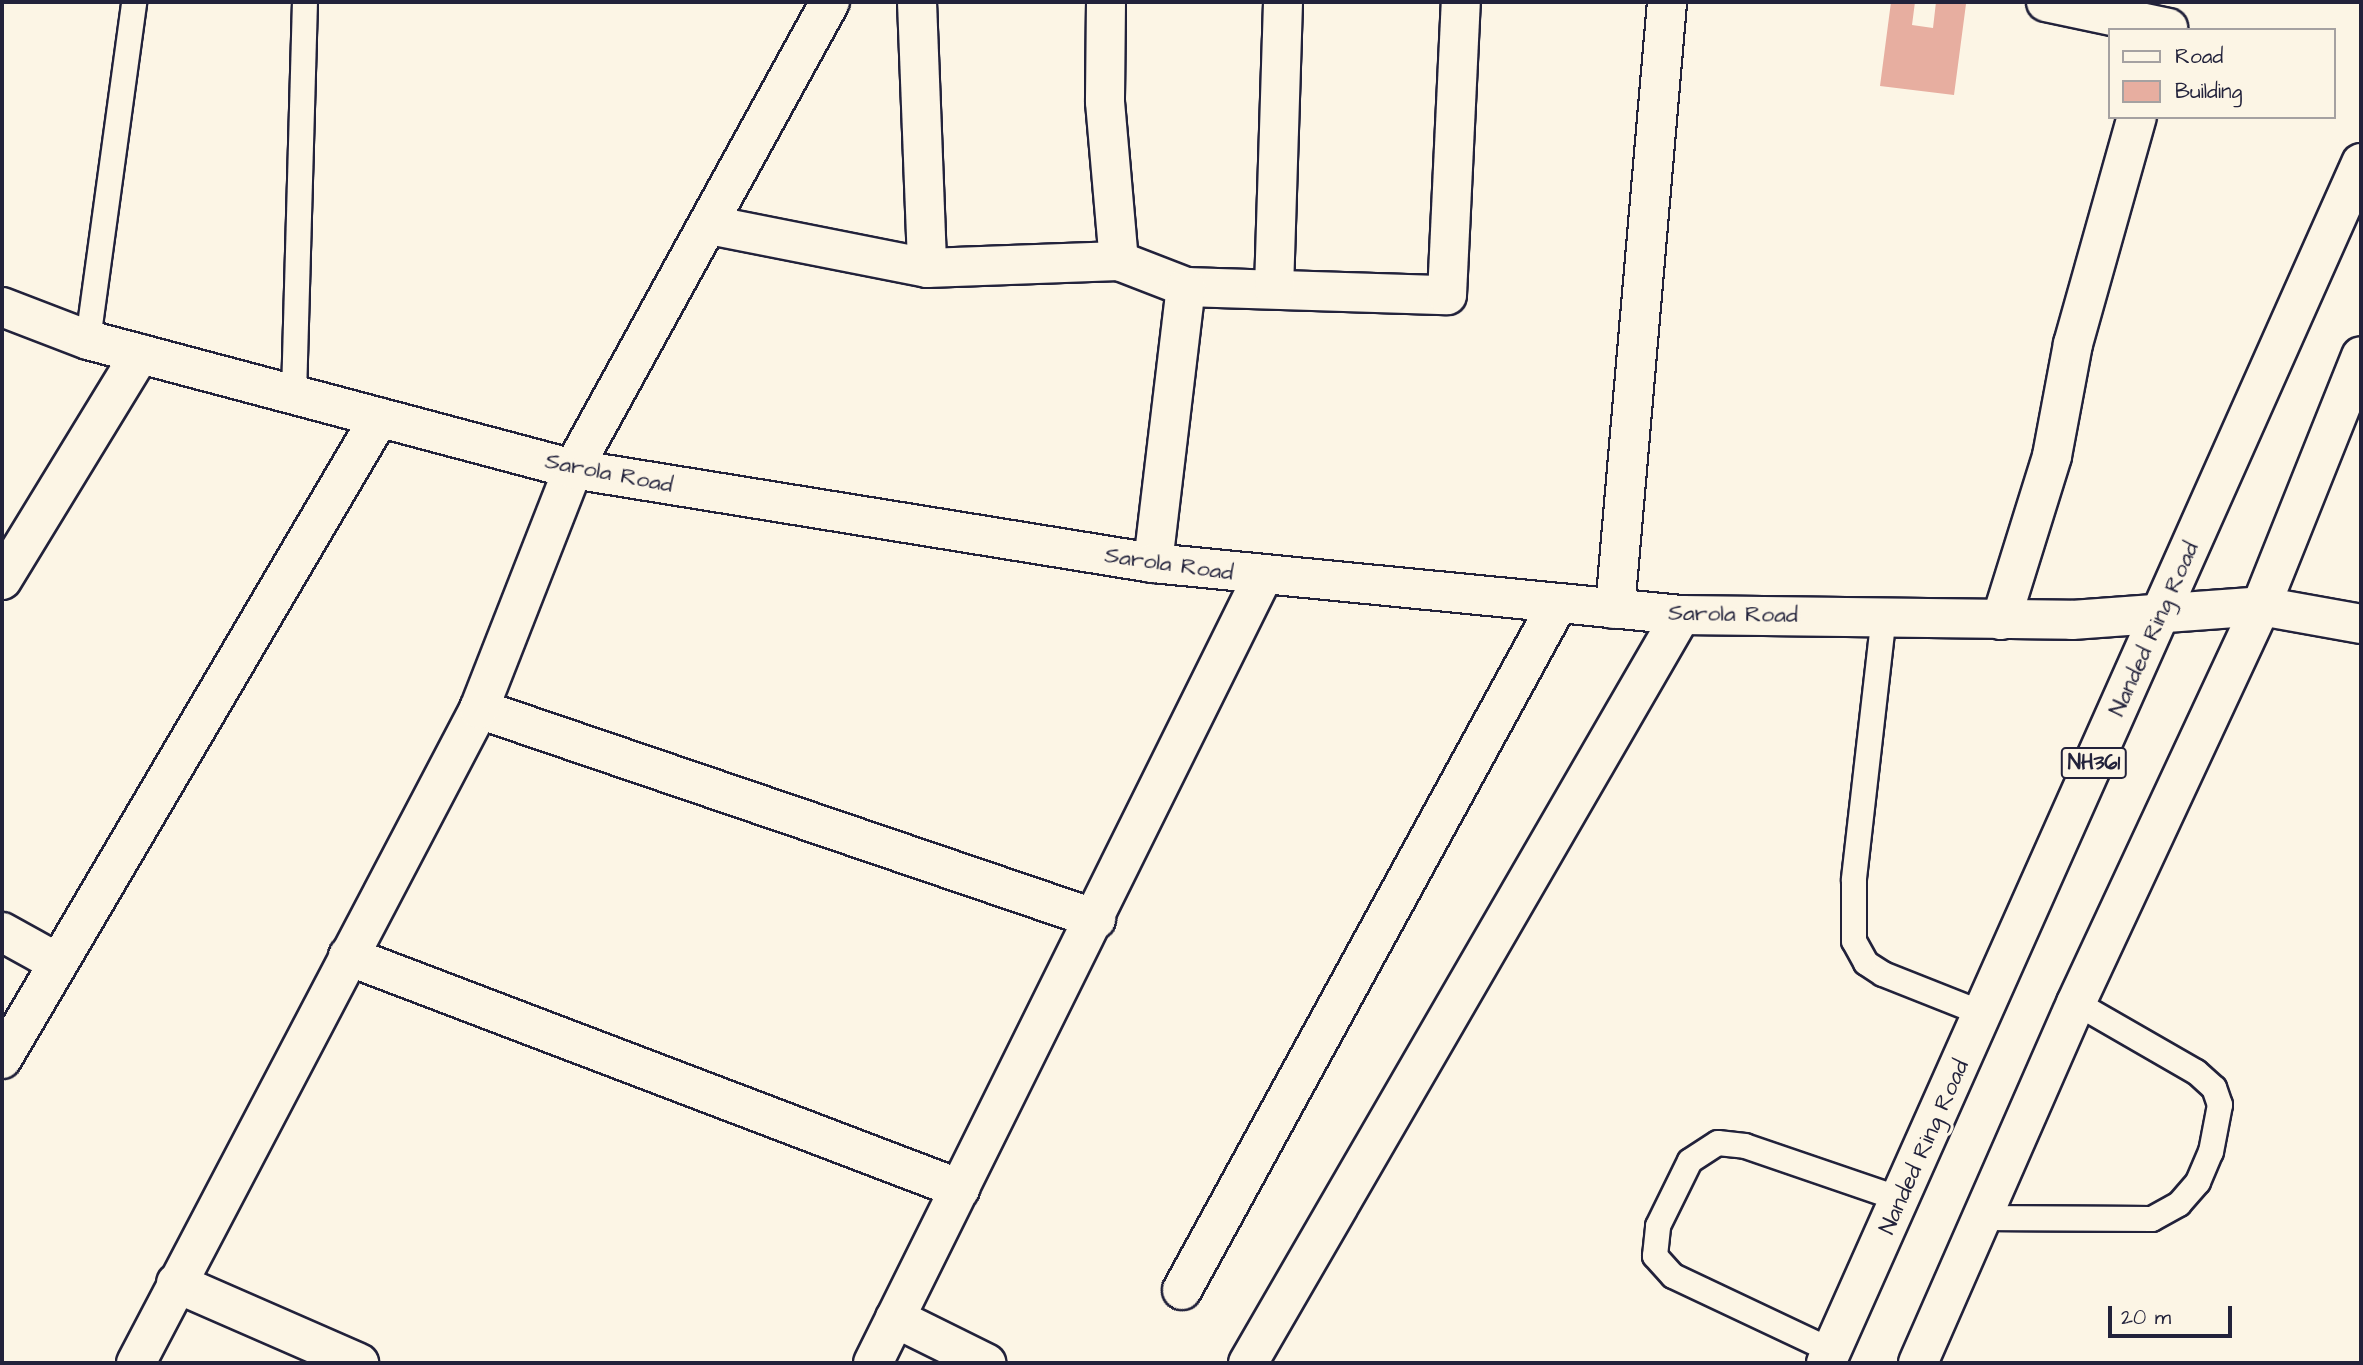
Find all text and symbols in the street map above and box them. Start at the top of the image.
legend [2108,28,2335,119]
text: Road [2175,42,2223,71]
text: Building [2175,77,2242,106]
street label: Sarola Road [543,447,675,499]
street label: Nanded Ring Road [2103,537,2205,721]
street label: Sarola Road [1103,541,1235,587]
street label: Sarola Road [1668,599,1798,629]
road number: NH361 [2061,746,2127,780]
street label: Nanded Ring Road [1873,1055,1975,1239]
scale bar [2111,1292,2235,1336]
text: 20 m [2121,1303,2171,1332]

